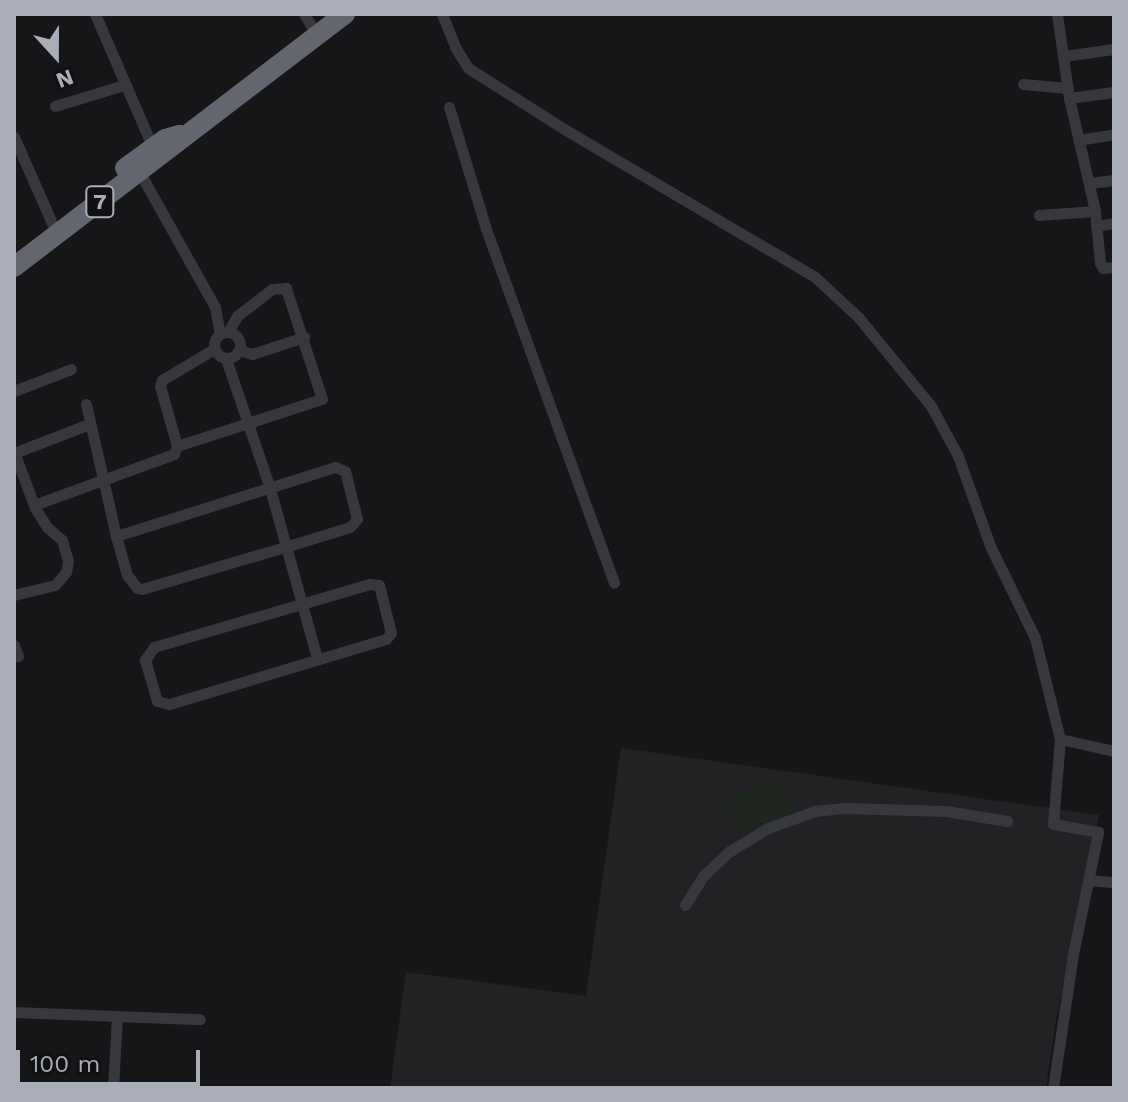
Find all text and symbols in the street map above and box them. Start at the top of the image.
north arrow [16,16,96,96]
text: N [53,64,77,93]
road number: 7 [84,184,116,220]
scale bar [20,1034,204,1084]
text: 100 m [30,1050,100,1078]

